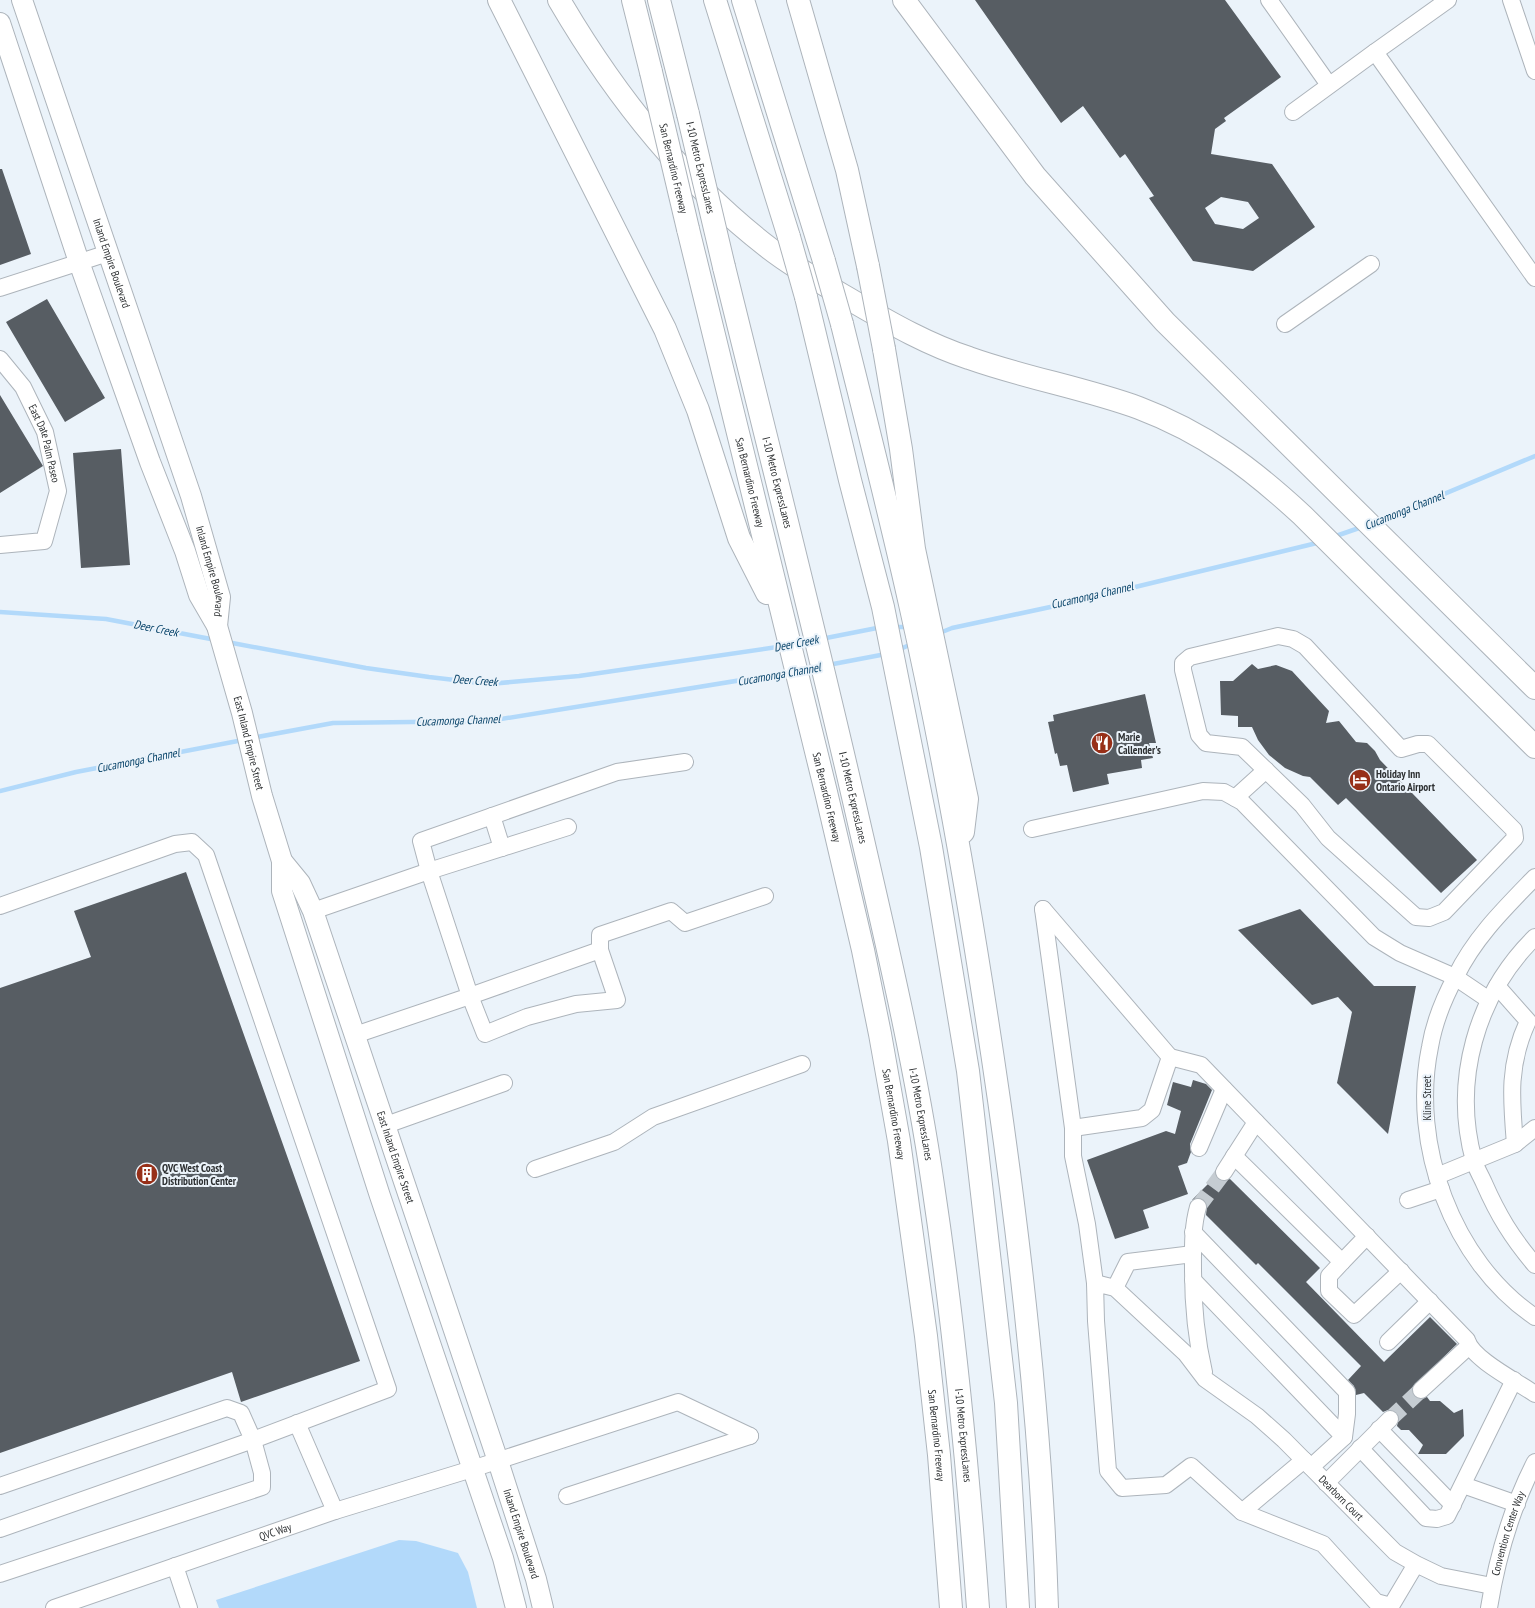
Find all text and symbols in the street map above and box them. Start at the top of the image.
street label: I-10 Metro ExpressLanes [683,120,718,215]
street label: San Bernardino Freeway [656,122,691,216]
street label: Inland Empire Boulevard [90,217,133,310]
street label: East Date Palm Paseo [26,402,63,484]
street label: I-10 Metro ExpressLanes [759,435,796,530]
street label: San Bernardino Freeway [732,436,768,530]
water label: Cucamonga Channel [1362,487,1447,533]
street label: Inland Empire Boulevard [193,524,227,618]
water label: Cucamonga Channel [1049,578,1136,612]
water label: Deer Creek [132,616,181,640]
water label: Deer Creek [772,631,821,655]
water label: Cucamonga Channel [736,659,823,689]
water label: Deer Creek [452,671,499,689]
street label: East Inland Empire Street [230,694,267,792]
water label: Cucamonga Channel [416,711,502,729]
restaurant icon: Marie Callender's [1089,730,1115,756]
place label: Marie Callender's [1118,730,1161,757]
water label: Cucamonga Channel [95,744,182,775]
street label: I-10 Metro ExpressLanes [836,750,871,845]
street label: San Bernardino Freeway [810,751,845,844]
hotel icon: Holiday Inn Ontario Airport [1347,767,1373,793]
place label: Holiday Inn Ontario Airport [1376,767,1436,794]
street label: I-10 Metro ExpressLanes [906,1067,936,1162]
street label: San Bernardino Freeway [879,1068,909,1161]
street label: Kline Street [1420,1076,1434,1120]
street label: East Inland Empire Street [374,1109,418,1205]
building icon: QVC West Coast Distribution Center [134,1161,160,1187]
place label: QVC West Coast Distribution Center [162,1161,237,1188]
street label: I-10 Metro ExpressLanes [952,1388,975,1483]
street label: San Bernardino Freeway [925,1389,948,1482]
street label: Dearborn Court [1316,1472,1367,1523]
street label: Inland Empire Boulevard [500,1487,542,1581]
street label: Convention Center Way [1488,1488,1528,1577]
street label: QVC Way [257,1519,294,1544]

